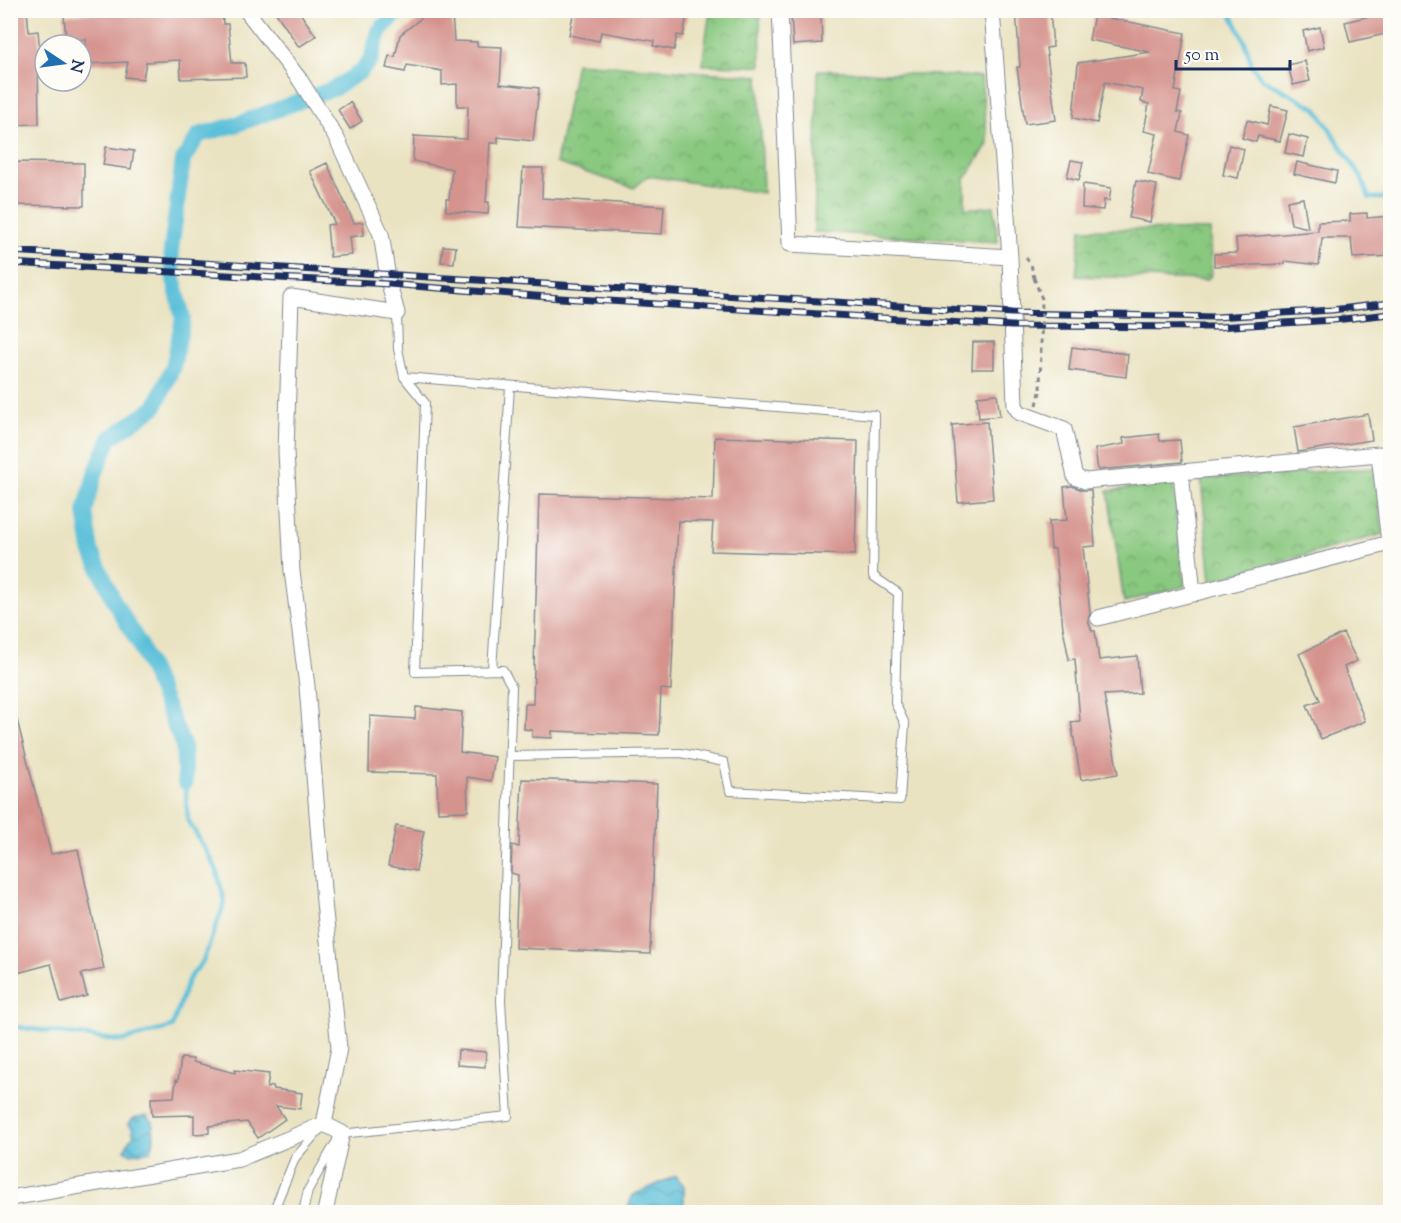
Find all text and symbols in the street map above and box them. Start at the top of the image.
north arrow [33,33,93,93]
scale bar [1176,33,1290,71]
text: 50 m [1184,43,1220,69]
text: N [62,57,88,75]

